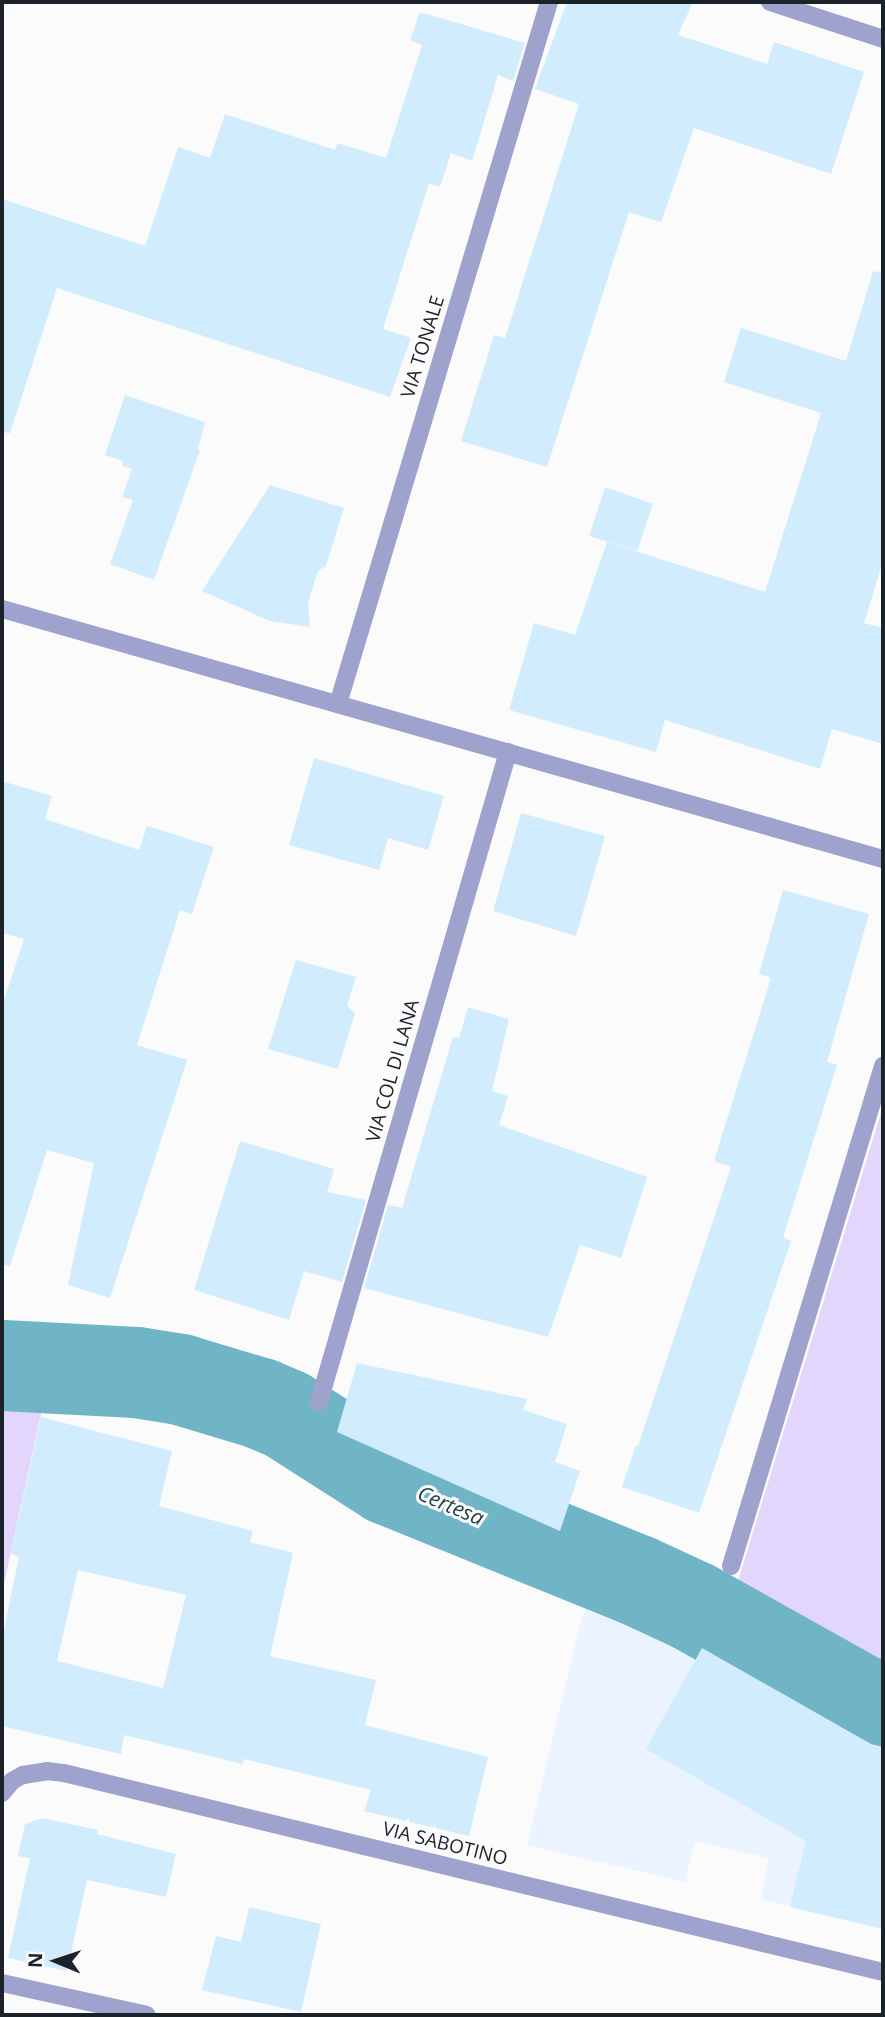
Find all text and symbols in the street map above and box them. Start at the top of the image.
street label: VIA TONALE [397,293,449,401]
street label: VIA COL DI LANA [362,997,424,1145]
water label: Certesa [414,1480,488,1530]
street label: VIA SABOTINO [380,1817,510,1871]
north arrow [21,1926,91,1996]
text: N [22,1952,48,1968]

